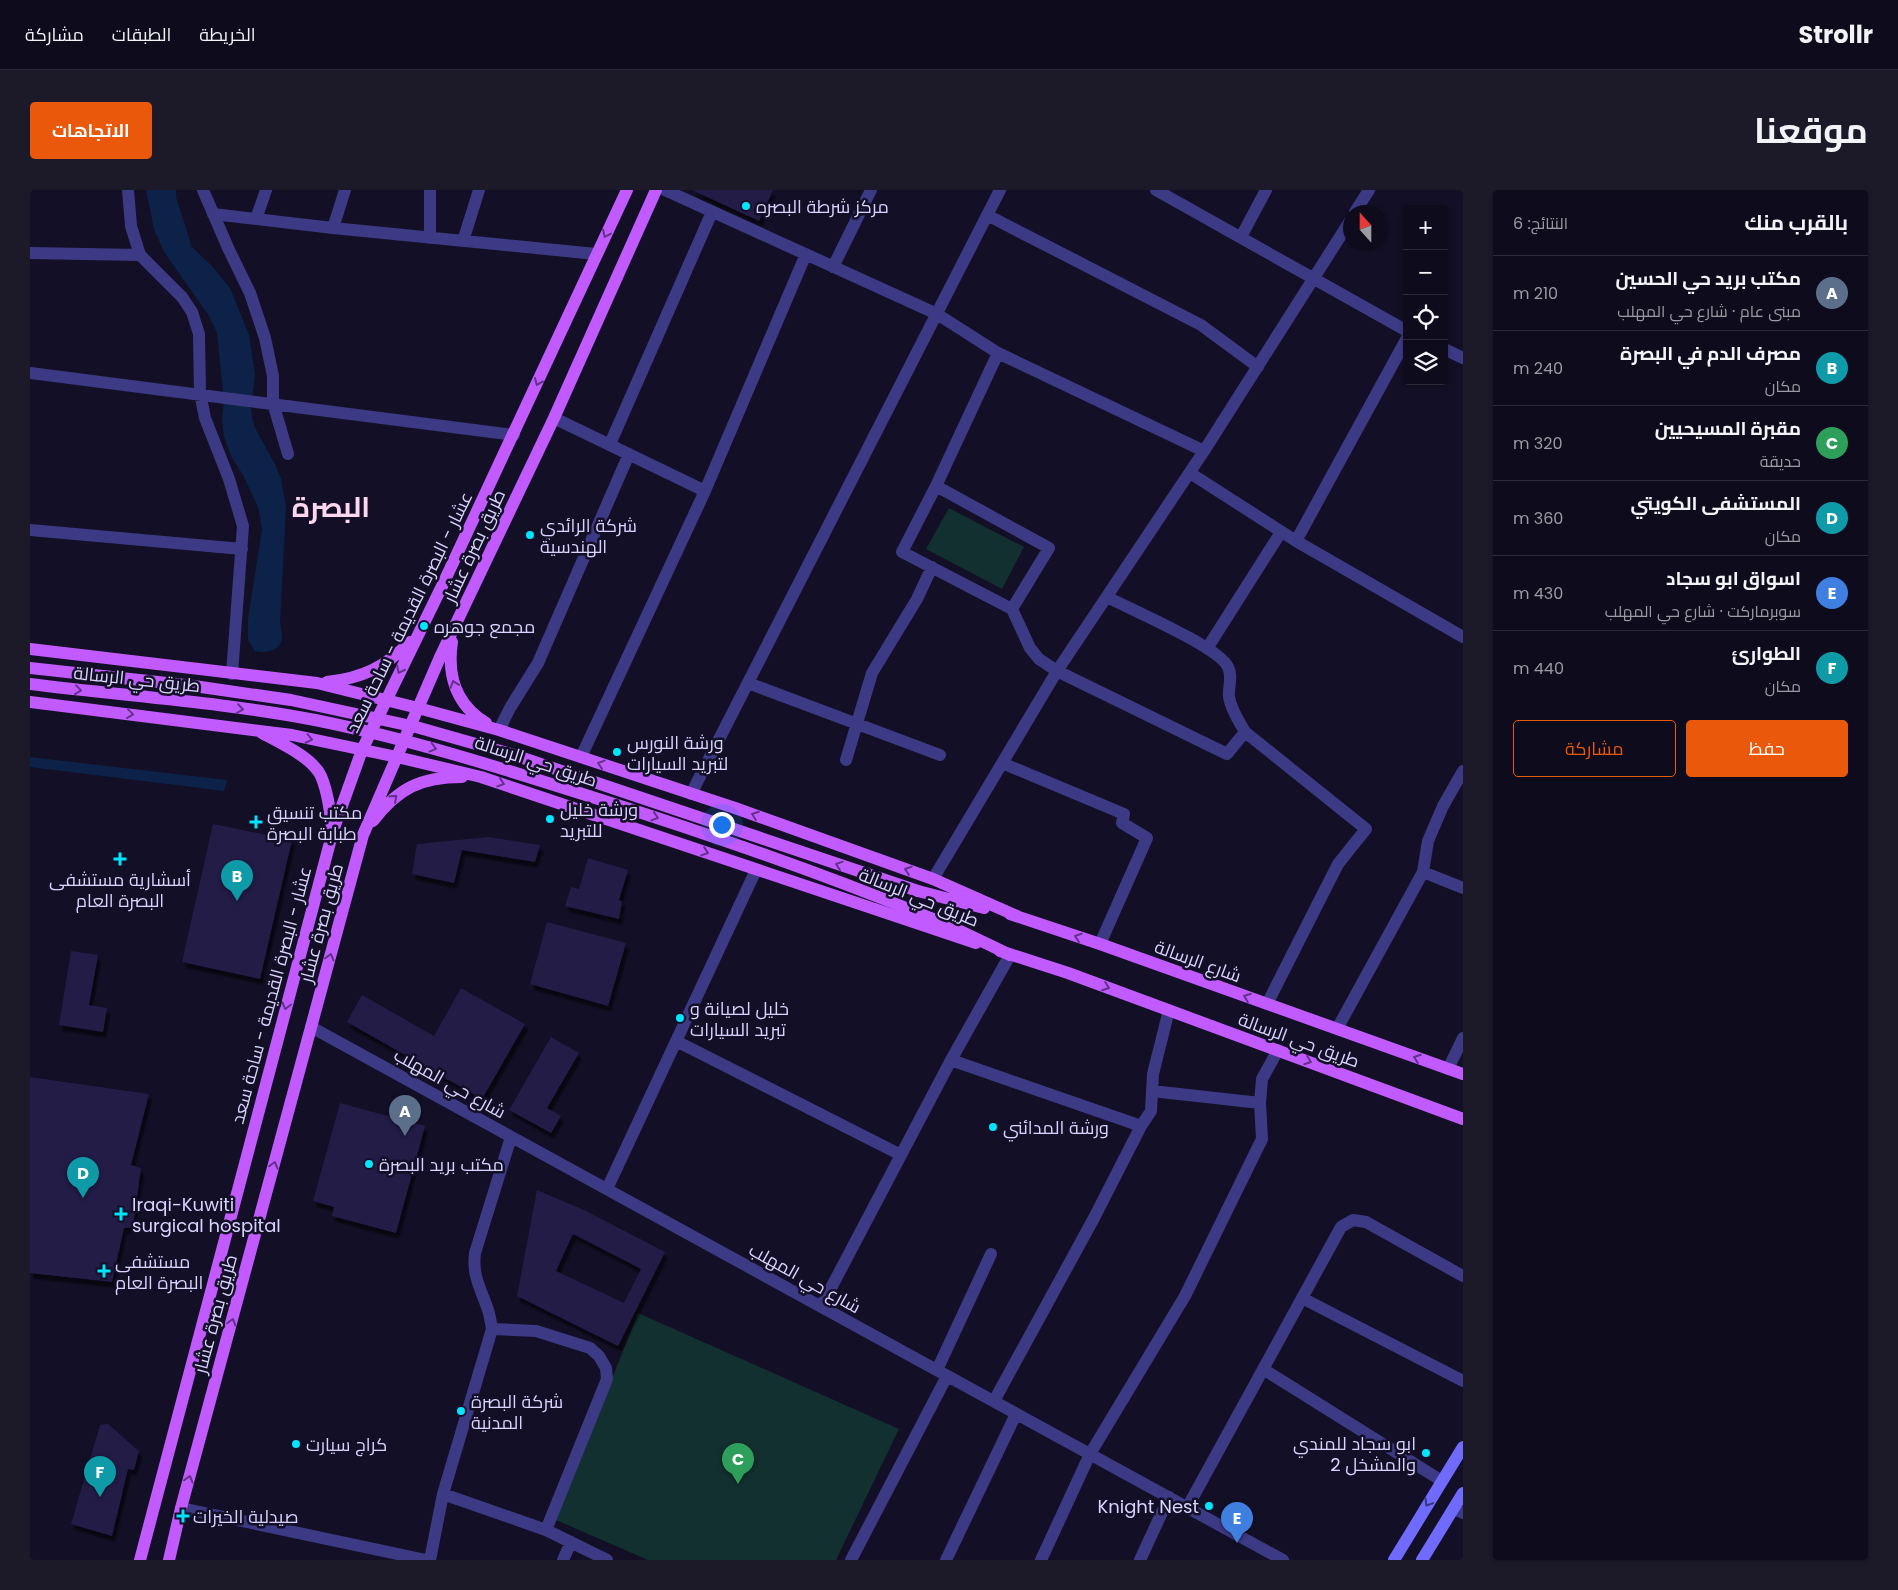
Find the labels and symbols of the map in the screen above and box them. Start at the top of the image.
place label: مركز شرطة البصره [756,194,889,219]
marker: مركز شرطة البصره [740,200,752,212]
north arrow [1343,205,1388,250]
one-way arrow [601,229,612,238]
one-way arrow [534,377,544,386]
street label: طريق بصرة عشار [436,485,511,608]
street label: عشار - البصرة القديمة - ساحة سعد [340,487,478,737]
district label: البصرة [292,488,370,527]
place label: شركة الرائدي الهندسية [540,513,637,559]
marker: شركة الرائدي الهندسية [524,529,536,541]
place label: مجمع جوهره [434,614,535,639]
marker: مجمع جوهره [418,620,430,632]
street label: طريق حي الرسالة [72,660,202,700]
one-way arrow [396,665,406,674]
one-way arrow [450,681,460,689]
one-way arrow [75,684,83,695]
one-way arrow [236,703,244,714]
one-way arrow [126,709,135,719]
street label: طريق حي الرسالة [471,729,600,794]
place label: ورشة النورس لتبريد السيارات [627,730,728,776]
one-way arrow [304,733,313,743]
one-way arrow [429,742,438,753]
marker: ورشة النورس لتبريد السيارات [611,746,623,758]
one-way arrow [597,760,606,770]
one-way arrow [496,777,505,787]
one-way arrow [389,795,398,804]
place label: ورشة خليل للتبريد [560,797,638,843]
place label: مكتب تنسيق طبابة البصرة [267,800,362,846]
one-way arrow [651,811,659,821]
one-way arrow [751,811,760,821]
your location [709,812,735,838]
marker: ورشة خليل للتبريد [544,813,556,825]
marker: مكتب تنسيق طبابة البصرة [249,815,263,829]
one-way arrow [700,847,708,857]
marker: أسشارية مستشفى البصرة العام [113,852,127,866]
pin: B [221,860,253,901]
street label: طريق بصرة عشار [293,861,349,986]
one-way arrow [835,861,843,871]
street label: طريق حي الرسالة [855,862,983,934]
street label: عشار - البصرة القديمة - ساحة سعد [225,864,317,1126]
one-way arrow [904,866,913,876]
place label: أسشارية مستشفى البصرة العام [49,867,191,913]
one-way arrow [1074,932,1083,942]
street label: شارع الرسالة [1151,934,1245,988]
one-way arrow [324,954,334,962]
one-way arrow [1101,981,1110,991]
one-way arrow [1244,993,1252,1003]
place label: خليل لصيانة و تبريد السيارات [690,996,789,1042]
one-way arrow [282,1001,292,1009]
street label: طريق حي الرسالة [1234,1006,1363,1075]
marker: خليل لصيانة و تبريد السيارات [674,1012,686,1024]
street label: شارع حي المهلب [389,1042,510,1126]
one-way arrow [1413,1054,1422,1064]
one-way arrow [1303,1055,1312,1065]
pin: A [389,1095,421,1136]
place label: ورشة المدائني [1003,1115,1109,1142]
marker: ورشة المدائني [987,1121,999,1133]
place label: مكتب بريد البصرة [379,1152,504,1177]
pin: D [67,1157,99,1198]
marker: مكتب بريد البصرة [363,1158,375,1170]
one-way arrow [268,1161,278,1169]
place label: Iraqi-Kuwiti surgical hospital [132,1192,281,1238]
marker: Iraqi-Kuwiti surgical hospital [114,1207,128,1221]
street label: شارع حي المهلب [744,1237,865,1321]
place label: مستشفى البصرة العام [115,1249,203,1295]
street label: طريق بصرة عشار [187,1252,243,1377]
marker: مستشفى البصرة العام [97,1264,111,1278]
one-way arrow [226,1318,236,1326]
place label: شركة البصرة المدنية [471,1389,563,1435]
marker: شركة البصرة المدنية [455,1405,467,1417]
place label: ابو سجاد للمندي والمشخل 2 [1293,1431,1416,1477]
place label: كراج سيارت [306,1432,387,1457]
marker: كراج سيارت [290,1438,302,1450]
pin: C [722,1443,754,1484]
marker: ابو سجاد للمندي والمشخل 2 [1420,1447,1432,1459]
pin: F [84,1456,116,1497]
one-way arrow [184,1475,194,1483]
place label: Knight Nest [1097,1494,1199,1519]
one-way arrow [1425,1498,1435,1507]
marker: Knight Nest [1203,1500,1215,1512]
pin: E [1221,1502,1253,1543]
place label: صيدلية الخيرات [193,1504,299,1529]
marker: صيدلية الخيرات [177,1510,189,1522]

